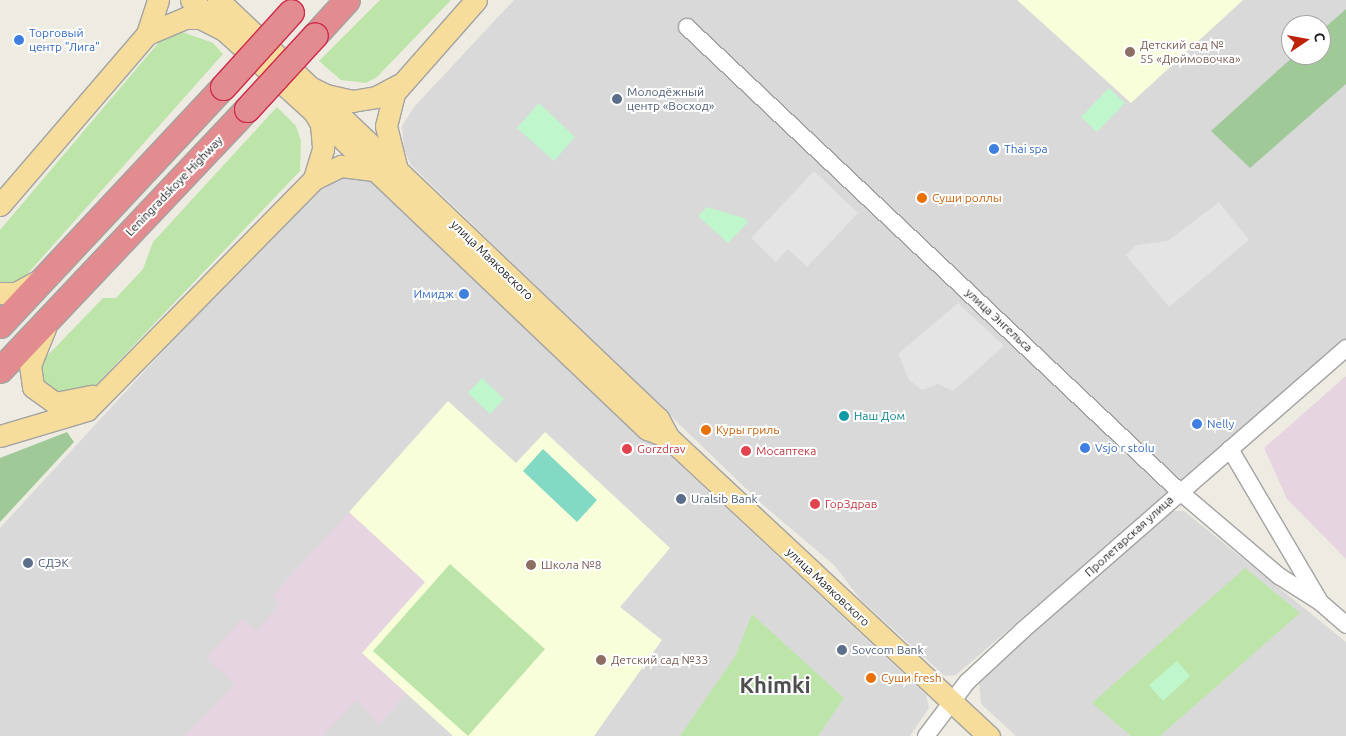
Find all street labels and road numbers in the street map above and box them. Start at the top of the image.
street label: Leningradskoye Highway [122,133,226,239]
street label: улица Маяковского [448,217,536,303]
street label: улица Энгельса [962,285,1036,355]
street label: Пролетарская улица [1082,492,1176,580]
street label: улица Маяковского [783,545,873,629]

